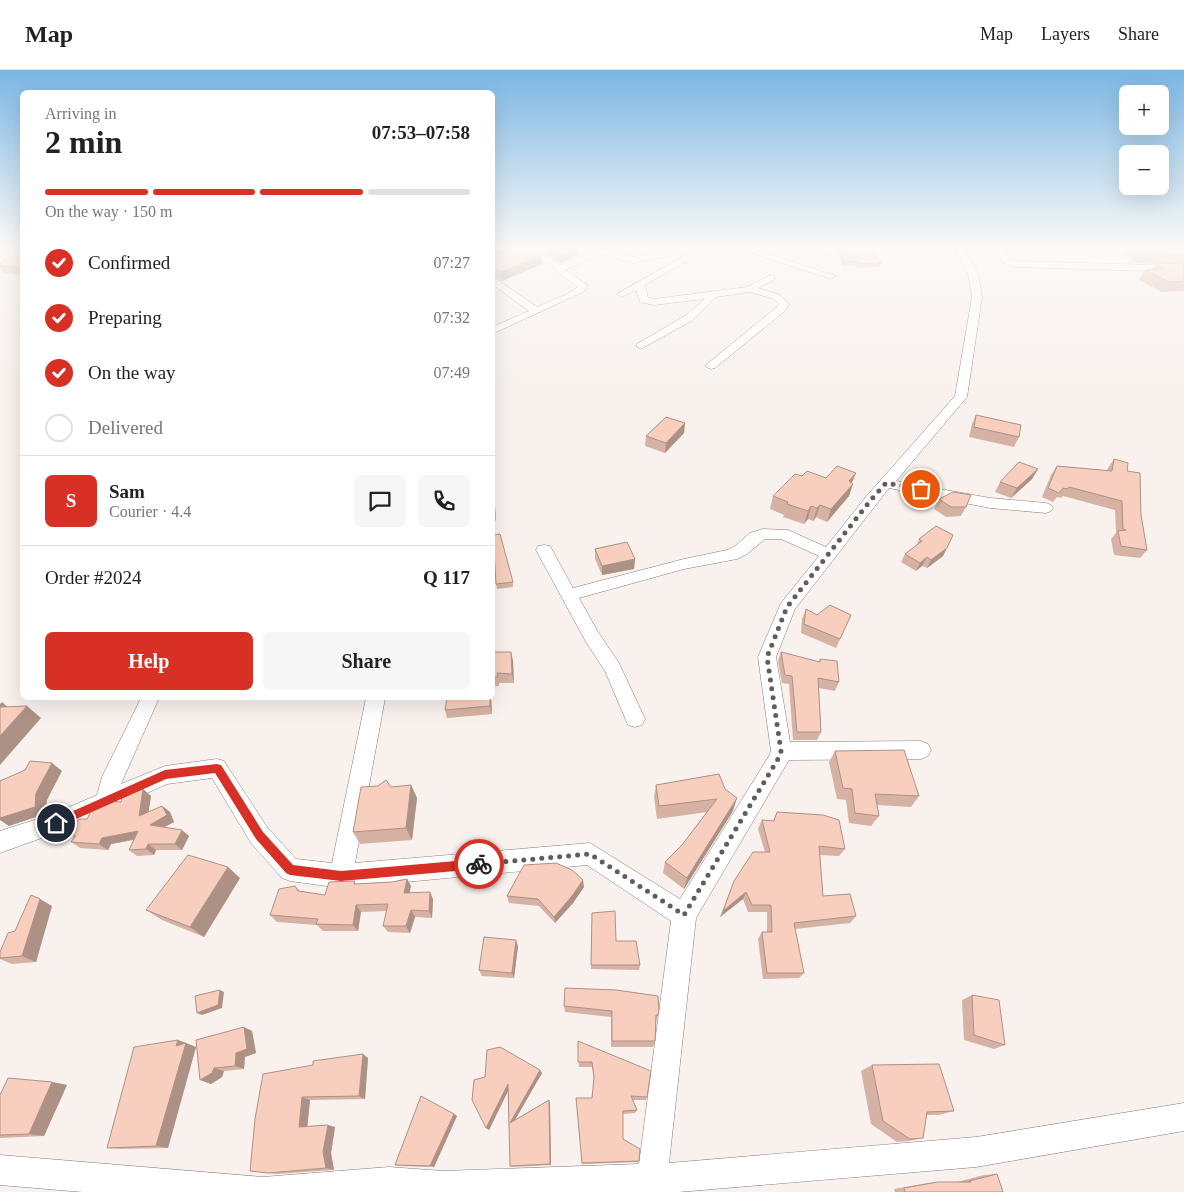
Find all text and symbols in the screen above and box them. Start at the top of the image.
text: Map [25,21,73,47]
text: Map [980,24,1013,44]
text: Layers [1041,24,1090,44]
text: Share [1118,24,1159,44]
map controls [1119,85,1169,195]
button: + [1119,85,1169,135]
text: Arriving in [45,105,117,122]
text: 07:53–07:58 [372,122,470,143]
text: 2 min [45,124,122,160]
button: − [1119,145,1169,195]
text: On the way · 150 m [45,203,173,220]
icon: check [45,249,73,277]
text: Confirmed [88,252,170,273]
text: 07:27 [434,254,470,271]
icon: check [45,304,73,332]
text: Preparing [88,307,162,328]
text: 07:32 [434,309,470,326]
icon: check [45,359,73,387]
text: On the way [88,362,176,383]
text: 07:49 [434,364,470,381]
text: Delivered [88,417,163,438]
pin [900,468,942,510]
button: chat [354,475,406,527]
button: phone [418,475,470,527]
icon: bag [907,475,935,503]
text: Sam [109,481,145,502]
text: S [66,490,76,511]
text: Courier · 4.4 [109,503,191,520]
text: Order #2024 [45,567,142,588]
text: Q 117 [423,567,470,588]
button: Help [45,632,253,690]
button: Share [263,632,470,690]
pin [35,802,77,844]
icon: home [42,809,70,837]
courier [454,839,504,889]
icon: bike [465,850,493,878]

